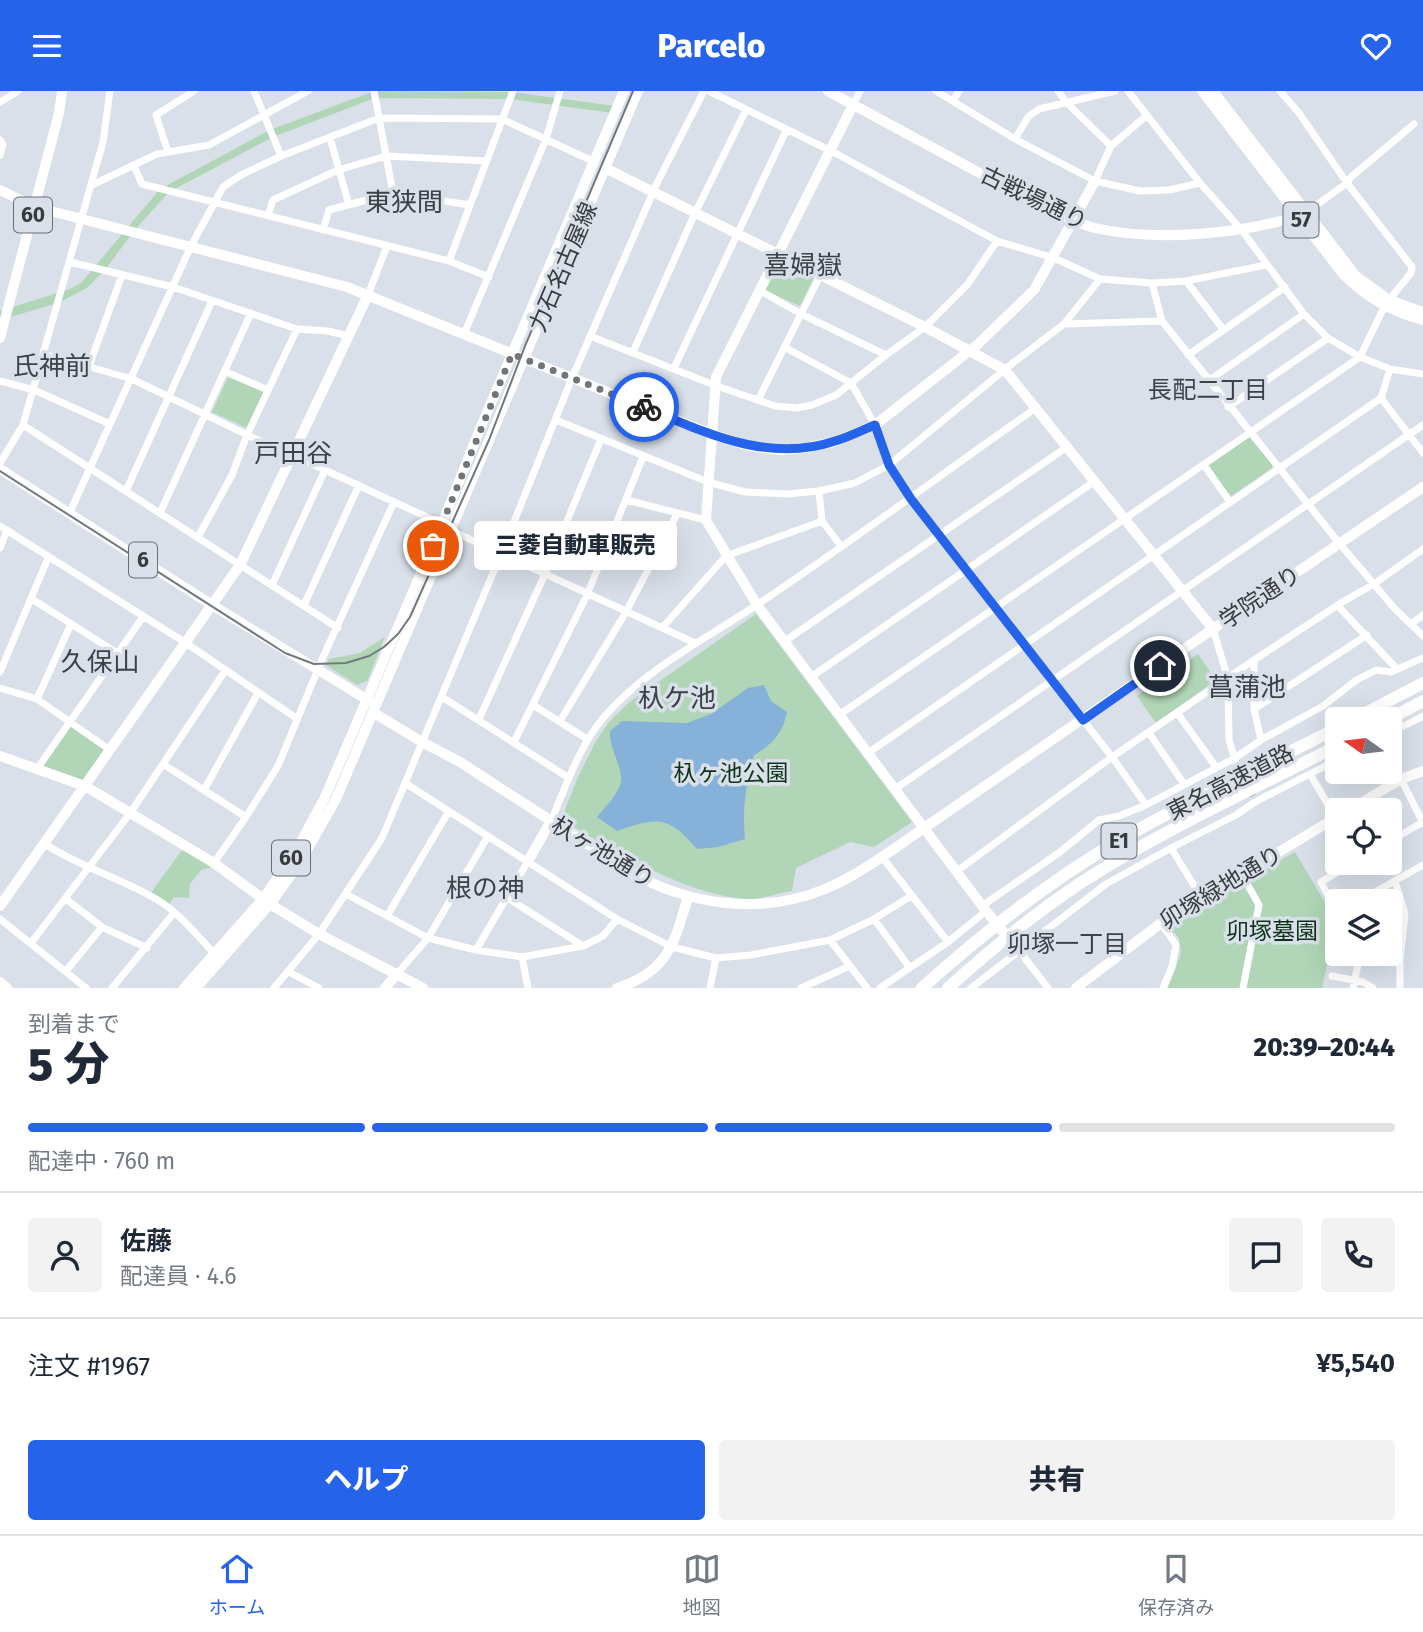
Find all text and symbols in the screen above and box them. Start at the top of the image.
icon: menu [28,27,66,65]
text: Parcelo [658,27,765,65]
icon: heart [1357,27,1395,65]
street label: 古戦場通り [976,160,1092,236]
district label: 東狭間 [365,187,443,218]
road number: 60 [14,197,52,233]
street label: 力石名古屋線 [523,198,603,336]
road number: 57 [1284,202,1318,237]
district label: 喜婦嶽 [764,250,842,281]
district label: 氏神前 [13,351,91,382]
courier [609,372,679,442]
district label: 長配二丁目 [1148,376,1268,404]
icon: bike [625,388,663,426]
district label: 戸田谷 [254,438,332,469]
pin [403,516,463,576]
callout: 三菱自動車販売 [475,521,678,571]
icon: bag [414,527,452,565]
text: 三菱自動車販売 [495,531,656,559]
road number: 6 [129,543,157,577]
street label: 学院通り [1214,560,1306,634]
pin [1130,636,1190,696]
district label: 久保山 [61,647,139,678]
icon: home [1141,647,1179,685]
district label: 菖蒲池 [1208,672,1286,703]
district label: 杁ケ池 [638,683,716,714]
north arrow [1325,707,1402,784]
map controls [1325,707,1402,966]
street label: 東名高速道路 [1162,738,1298,826]
park label: 杁ヶ池公園 [674,759,789,787]
button: locate [1325,798,1402,875]
street label: 杁ヶ池通り [547,810,659,894]
road number: E1 [1102,823,1136,859]
street label: 卯塚緑地通り [1155,839,1287,935]
road number: 60 [272,841,310,875]
district label: 根の神 [446,873,524,904]
button: layers [1325,889,1402,966]
park label: 卯塚墓園 [1226,917,1318,945]
district label: 卯塚一丁目 [1007,930,1127,958]
text: 到着まで [28,1010,120,1038]
text: 20:39–20:44 [1254,1032,1395,1063]
text: 5 分 [28,1037,110,1092]
text: 配達中 · 760 m [28,1147,175,1175]
button: person [28,1218,102,1292]
button: chat [1229,1218,1303,1292]
button: phone [1321,1218,1395,1292]
text: 佐藤 [120,1226,172,1257]
text: 配達員 · 4.6 [120,1262,237,1290]
text: ¥5,540 [1316,1348,1395,1379]
text: 注文 #1967 [28,1351,150,1382]
button: ヘルプ [28,1440,705,1520]
button: 共有 [719,1440,1395,1520]
tab: ホーム [209,1550,265,1619]
tab: 地図 [683,1550,721,1619]
tab: 保存済み [1138,1550,1214,1619]

